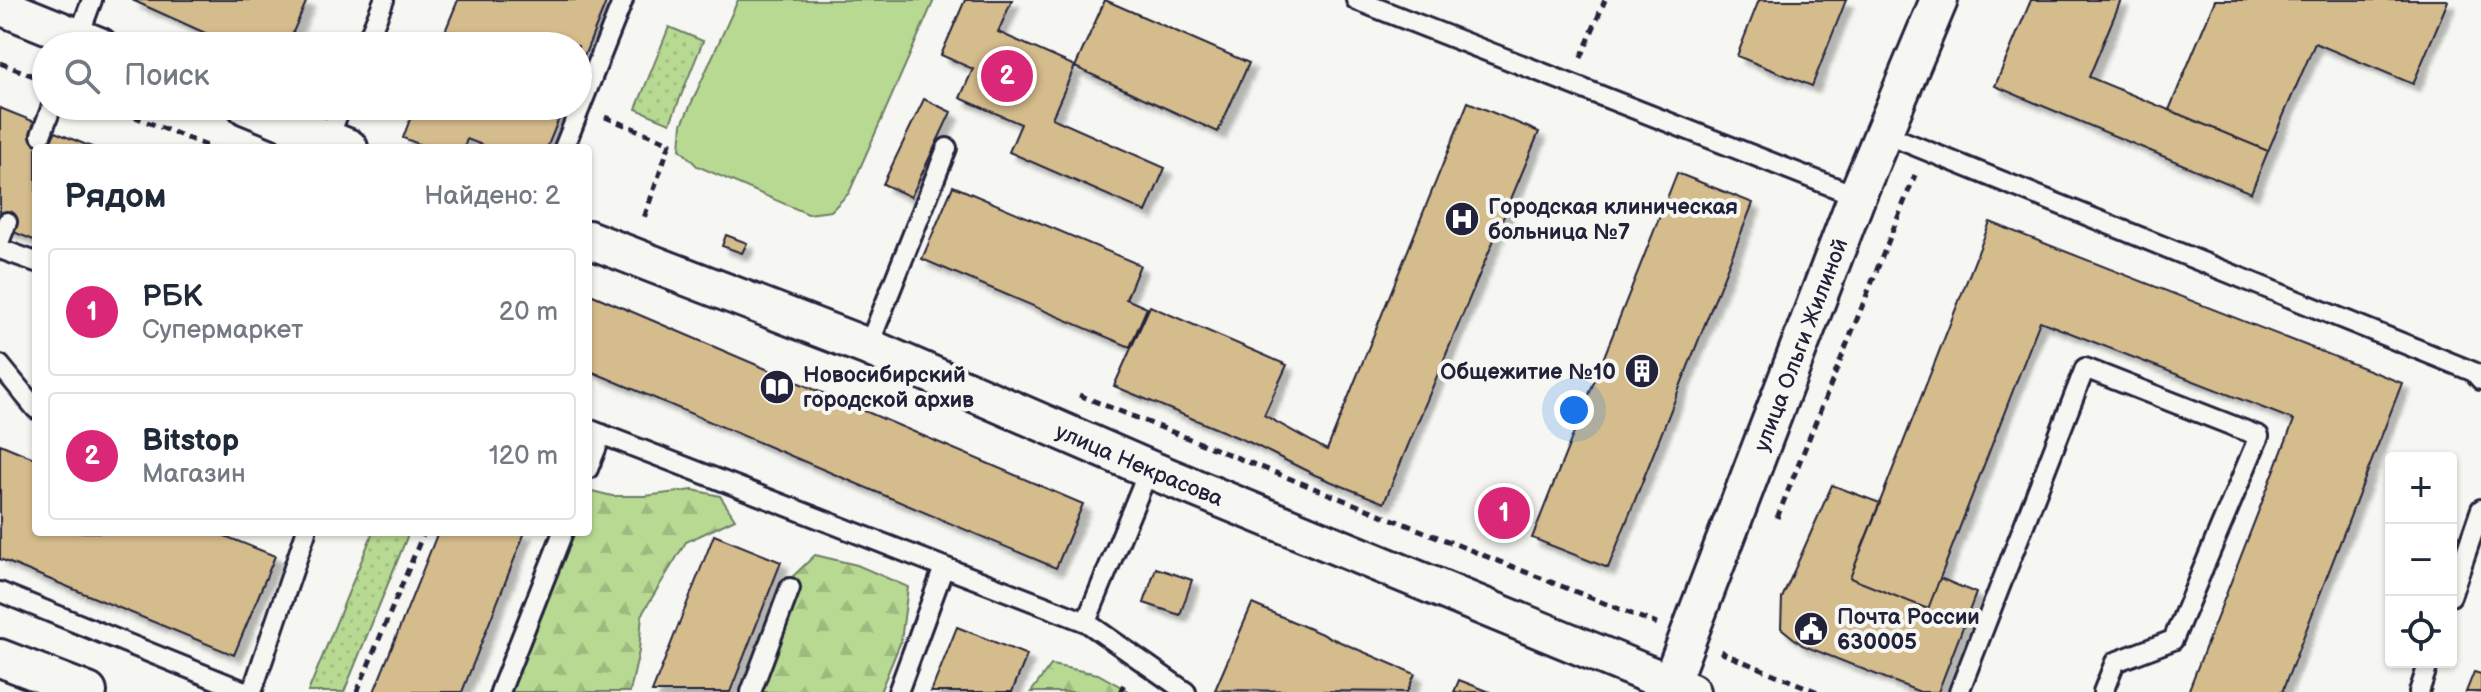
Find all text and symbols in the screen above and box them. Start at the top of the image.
search box [32,32,592,120]
pin: 2 [981,46,1033,106]
icon: search [60,54,104,98]
text: Поиск [124,58,210,94]
text: Рядом [64,176,166,217]
text: Найдено: 2 [424,181,560,212]
place label: Городская клиническая больница №7 [1488,194,1738,246]
hospital icon: Городская клиническая больница №7 [1443,200,1481,238]
street label: улица Ольги Жилиной [1748,235,1854,455]
text: РБК [142,279,203,315]
text: 1 [87,297,97,328]
text: 20 m [499,297,558,328]
text: Супермаркет [142,315,303,346]
building icon: Общежитие №10 [1623,352,1661,390]
place label: Общежитие №10 [1440,359,1616,386]
place label: Новосибирский городской архив [803,362,974,414]
library icon: Новосибирский городской архив [758,368,796,406]
your location [1554,390,1594,430]
street label: улица Некрасова [1051,418,1227,513]
text: Bitstop [142,423,239,459]
text: 2 [84,441,100,472]
text: 120 m [489,441,558,472]
map controls [2385,452,2457,668]
button: + [2385,452,2457,524]
text: Магазин [142,459,246,490]
pin: 1 [1478,483,1530,543]
button: − [2385,524,2457,596]
button: locate [2385,596,2457,668]
place label: Почта России 630005 [1837,604,1980,656]
public building icon: Почта России 630005 [1792,610,1830,648]

